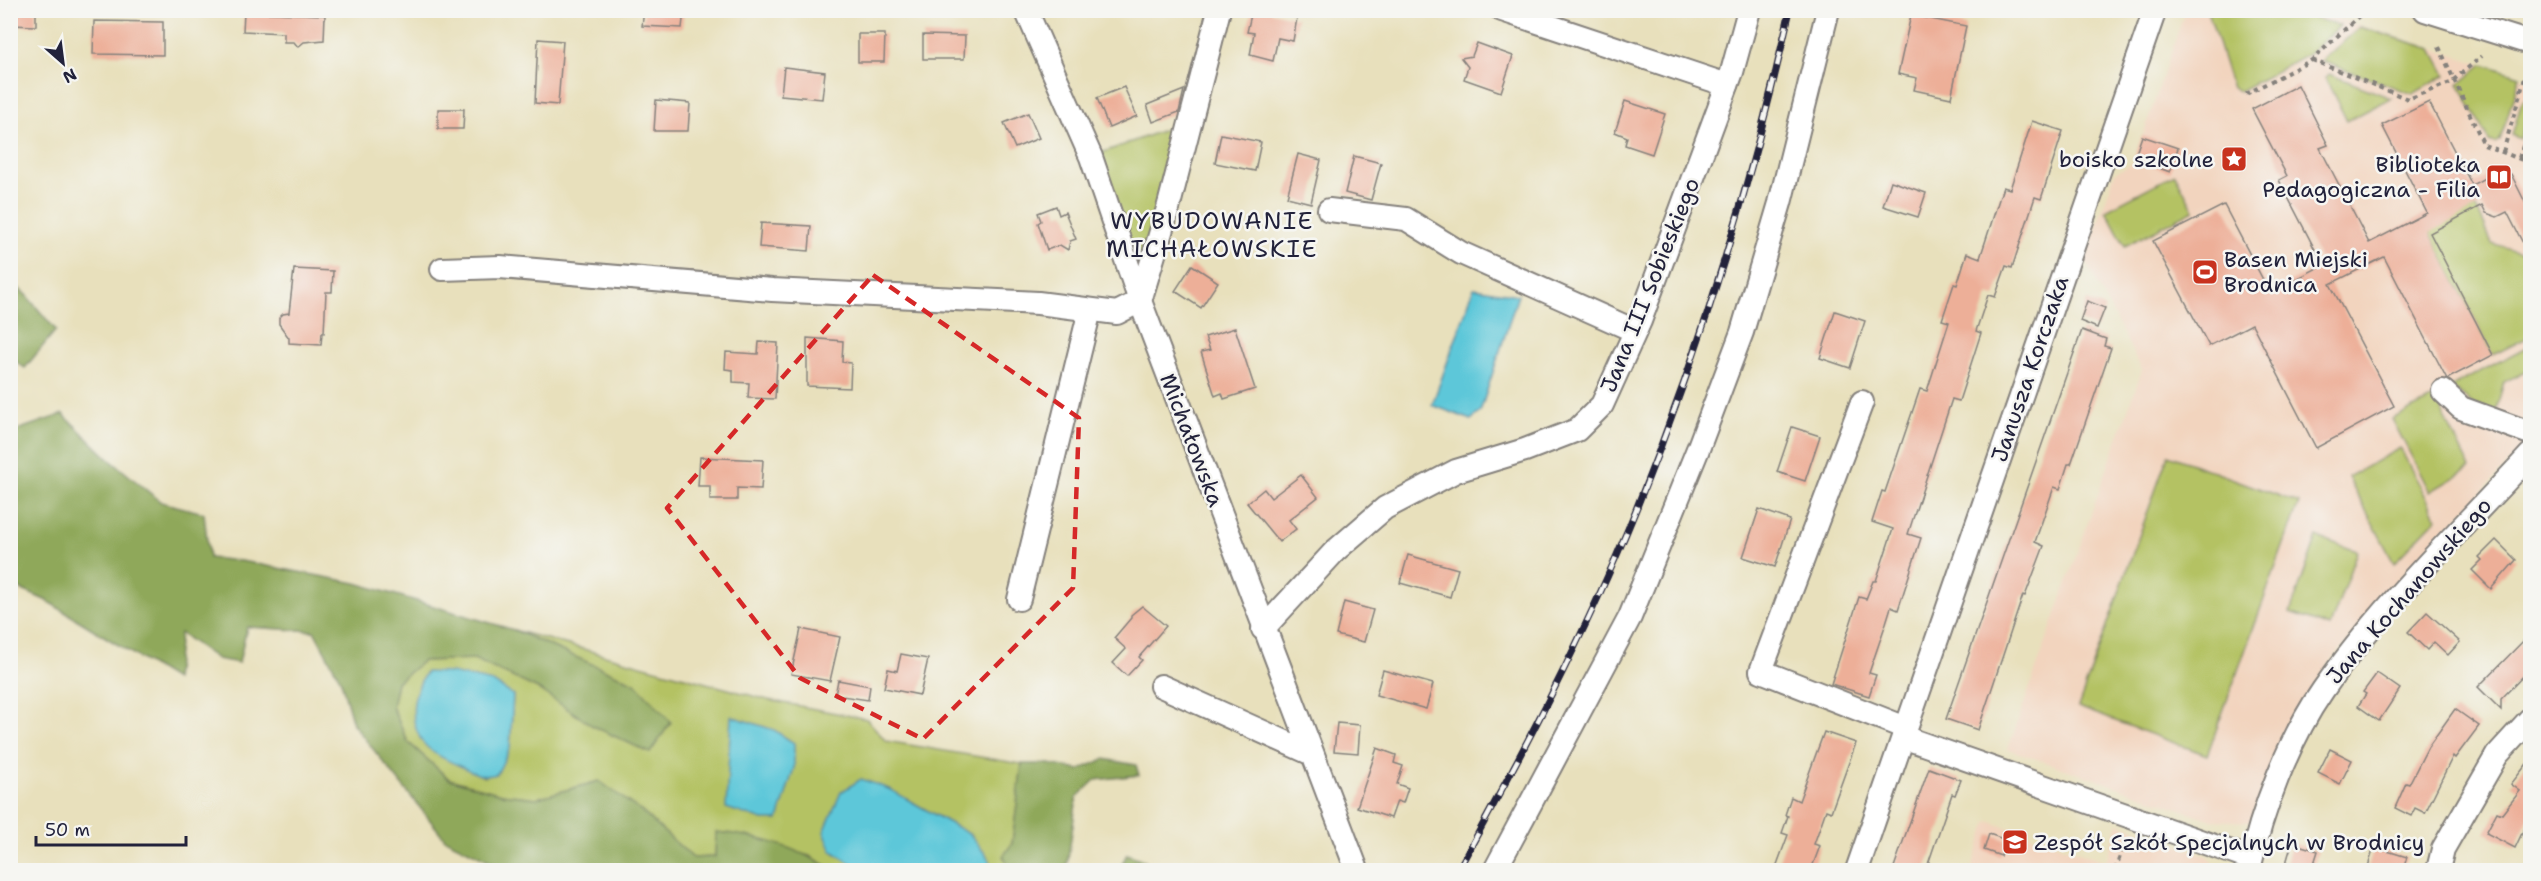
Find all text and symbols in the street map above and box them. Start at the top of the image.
north arrow [33,33,93,93]
text: N [59,64,80,88]
place icon: boisko szkolne [2219,144,2249,174]
place label: boisko szkolne [2059,145,2214,174]
place label: Biblioteka Pedagogiczna - Filia [2262,150,2480,204]
library icon: Biblioteka Pedagogiczna - Filia [2484,162,2514,192]
street label: Jana III Sobieskiego [1594,173,1706,397]
district label: WYBUDOWANIE MICHAŁOWSKIE [1106,205,1318,265]
place label: Basen Miejski Brodnica [2224,245,2368,299]
sports icon: Basen Miejski Brodnica [2190,257,2220,287]
street label: Janusza Korczaka [1985,272,2076,466]
street label: Michałowska [1153,369,1231,511]
street label: Jana Kochanowskiego [2320,492,2498,690]
scale bar [36,809,186,847]
text: 50 m [45,818,90,842]
school or university icon: Zespół Szkół Specjalnych w Brodnicy [2000,827,2030,857]
place label: Zespół Szkół Specjalnych w Brodnicy [2034,828,2425,857]

